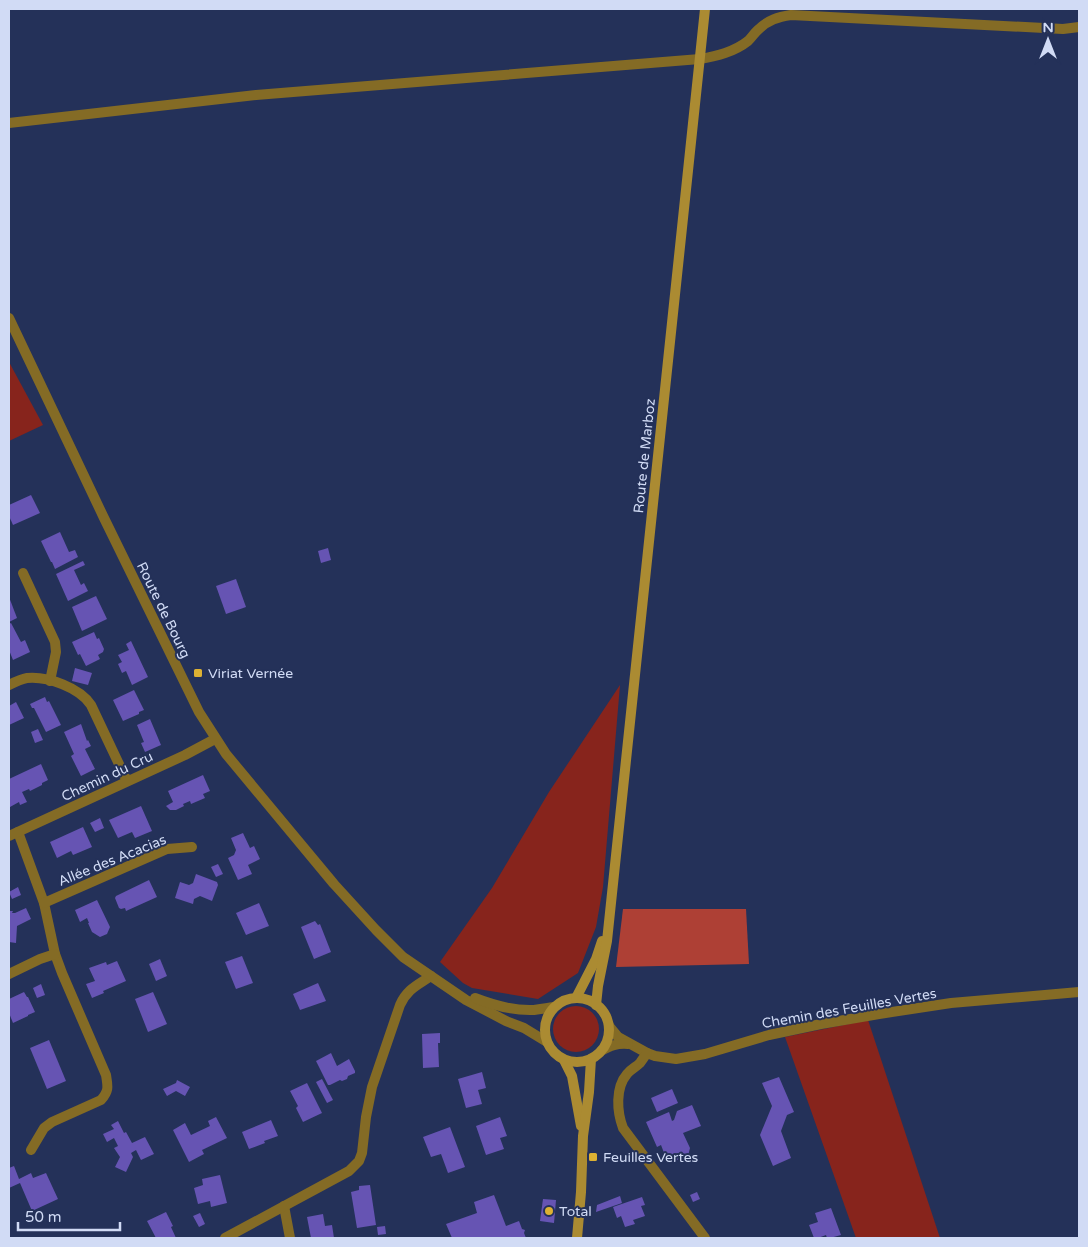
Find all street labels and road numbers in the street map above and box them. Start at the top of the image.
street label: Route de Marboz [630,398,659,514]
street label: Route de Bourg [133,559,194,661]
street label: Chemin du Cru [59,748,156,805]
street label: Allée des Acacias [56,831,169,890]
street label: Chemin des Feuilles Vertes [760,985,938,1032]

